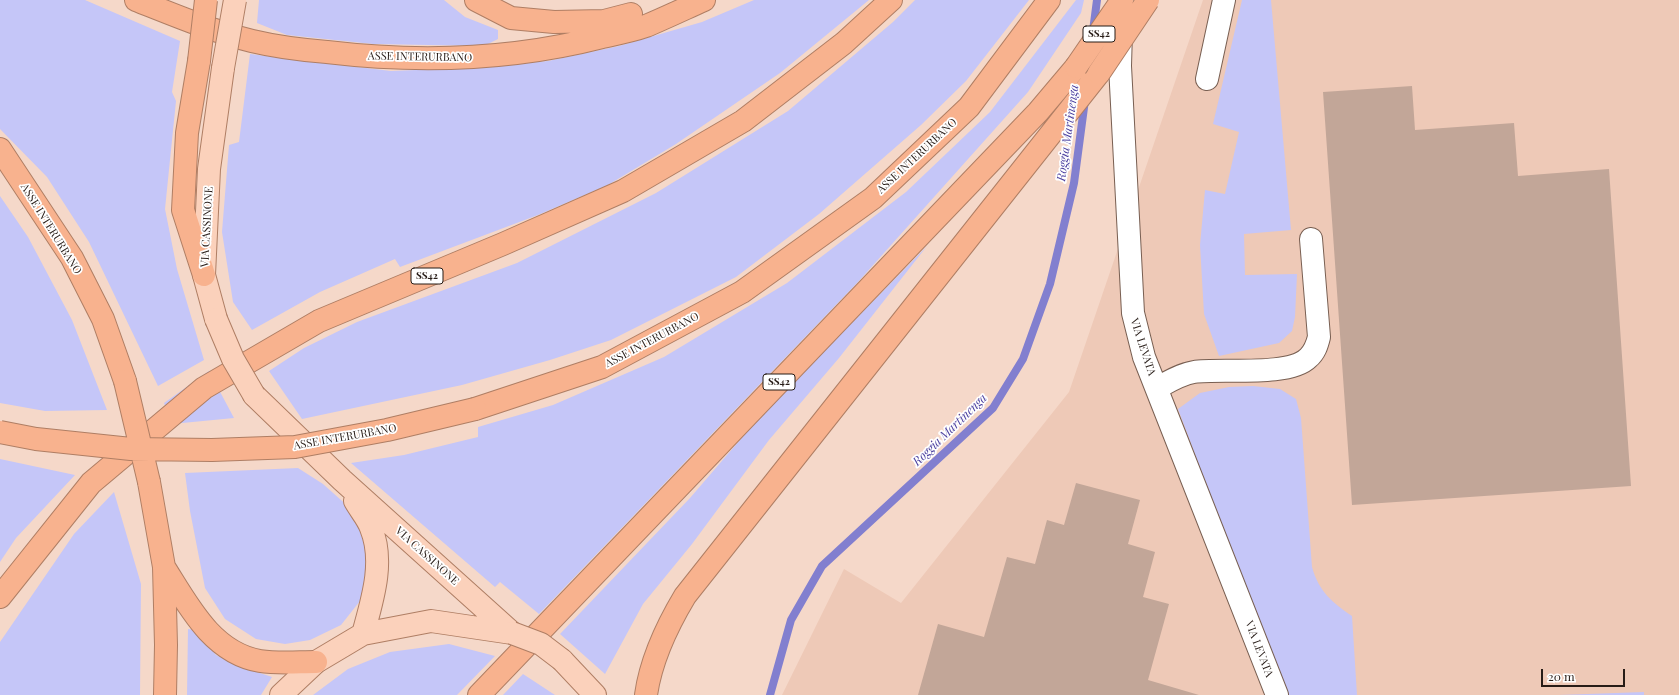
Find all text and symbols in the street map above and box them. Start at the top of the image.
road number: SS42 [1083,26,1115,42]
street label: ASSE INTERURBANO [368,49,472,65]
water label: Roggia Martinenga [1054,84,1082,182]
street label: ASSE INTERURBANO [874,116,960,196]
street label: ASSE INTERURBANO [18,181,84,277]
street label: VIA CASSINONE [198,186,216,268]
road number: SS42 [411,268,443,284]
street label: ASSE INTERURBANO [603,310,701,370]
street label: VIA LEVATA [1128,317,1158,377]
road number: SS42 [763,374,795,390]
water label: Roggia Martinenga [910,391,990,469]
street label: ASSE INTERURBANO [293,421,397,453]
street label: VIA CASSINONE [393,524,461,588]
street label: VIA LEVATA [1242,619,1276,679]
scale bar [1543,661,1627,687]
text: 20 m [1548,668,1575,684]

